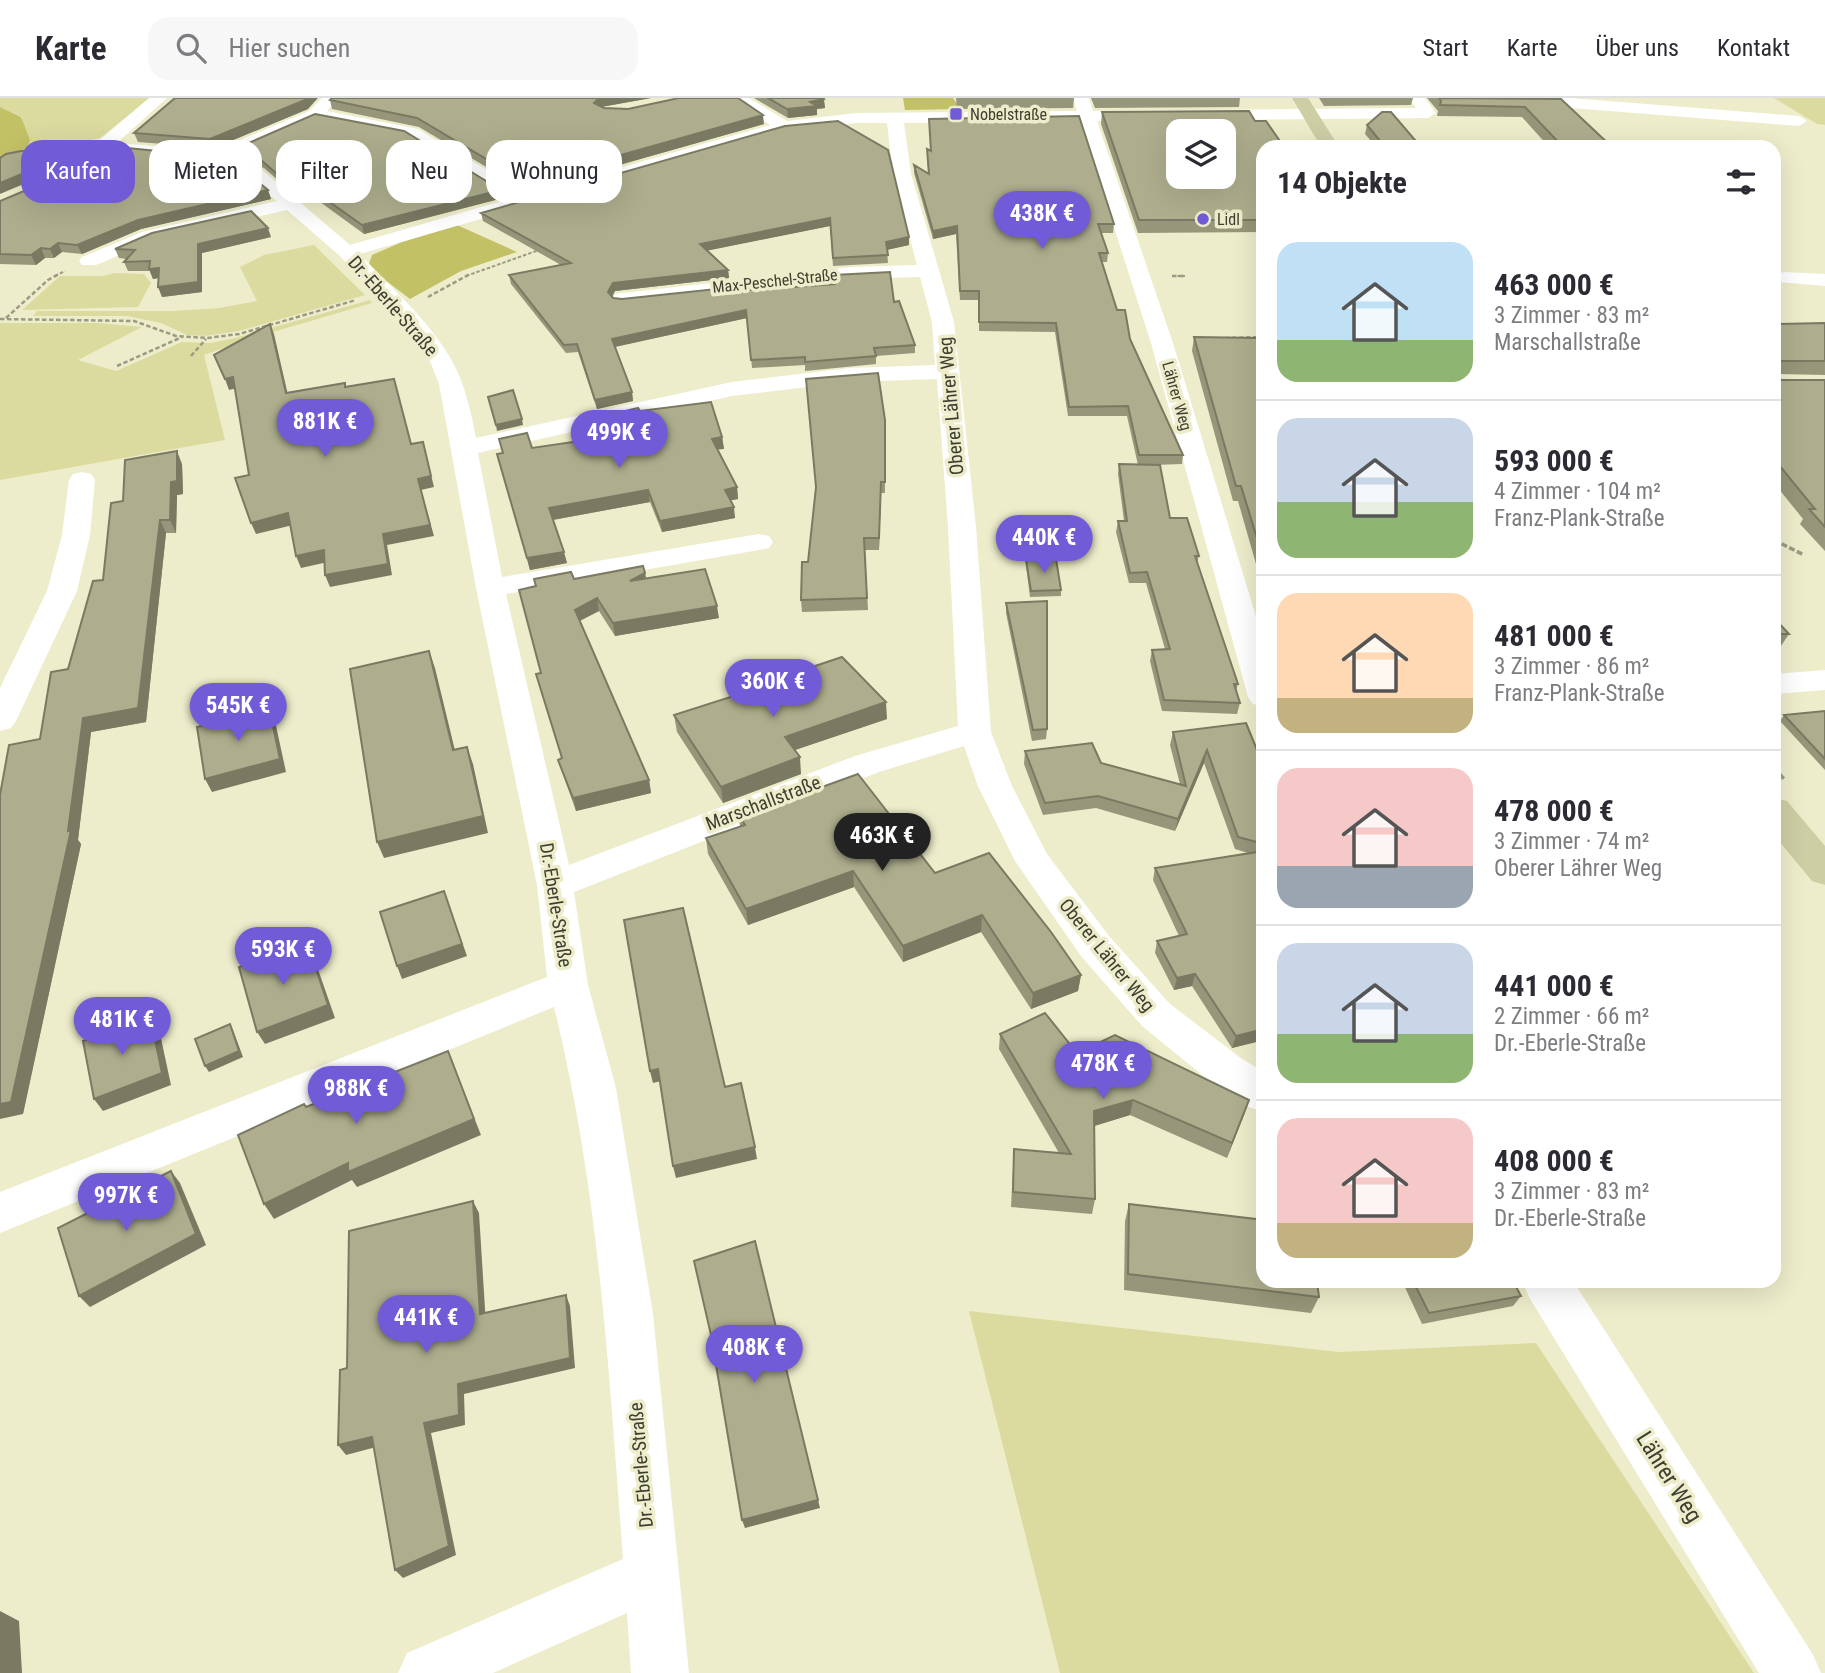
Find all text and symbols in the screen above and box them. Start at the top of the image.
search box [148,17,638,80]
text: Karte [35,29,106,68]
icon: search [172,29,210,67]
text: Hier suchen [228,33,350,63]
text: Start [1423,34,1469,62]
text: Karte [1507,34,1557,62]
text: Über uns [1595,34,1679,62]
text: Kontakt [1717,34,1790,62]
place label: Nobelstraße [970,105,1047,124]
marker: Nobelstraße [948,106,964,122]
map controls [1166,119,1236,189]
button: layers [1166,119,1236,189]
chip: Kaufen [21,140,135,203]
chip: Mieten [149,140,262,203]
chip: Filter [276,140,372,203]
chip: Neu [386,140,472,203]
chip: Wohnung [486,140,622,203]
icon: filters [1722,163,1760,201]
text: 14 Objekte [1277,165,1407,200]
pin: 438K € [985,192,1099,251]
text: 438K € [1010,200,1074,227]
place label: Lidl [1217,210,1240,229]
marker: Lidl [1195,211,1211,227]
street label: Dr.-Eberle-Straße [343,251,443,361]
street label: Max-Peschel-Straße [712,265,838,297]
text: 463 000 € [1494,267,1614,302]
icon: home [1333,270,1417,354]
text: 3 Zimmer · 83 m² [1494,302,1649,329]
text: Marschallstraße [1494,329,1641,356]
street label: Oberer Lährer Weg [933,336,969,476]
street label: Lährer Weg [1158,359,1196,433]
pin: 881K € [268,400,382,459]
text: 881K € [293,408,357,435]
pin: 499K € [562,410,676,470]
text: 499K € [587,419,651,446]
text: 593 000 € [1494,443,1614,478]
icon: home [1333,446,1417,530]
text: 4 Zimmer · 104 m² [1494,478,1661,505]
text: Franz-Plank-Straße [1494,505,1665,532]
pin: 440K € [987,516,1101,575]
text: 440K € [1012,524,1076,551]
text: 481 000 € [1494,618,1614,653]
icon: home [1333,621,1417,705]
text: 3 Zimmer · 86 m² [1494,653,1649,680]
pin: 360K € [716,660,830,719]
text: 360K € [741,668,805,695]
text: Franz-Plank-Straße [1494,680,1665,707]
pin: 545K € [181,684,295,743]
text: 545K € [206,692,270,719]
street label: Marschallstraße [702,770,824,835]
text: 478 000 € [1494,793,1614,828]
icon: home [1333,796,1417,880]
pin: 463K € [825,814,939,873]
text: 463K € [850,822,914,849]
text: 3 Zimmer · 74 m² [1494,828,1649,855]
street label: Dr.-Eberle-Straße [535,841,577,969]
text: Oberer Lährer Weg [1494,855,1662,882]
street label: Oberer Lährer Weg [1054,894,1160,1016]
pin: 593K € [226,928,340,987]
text: 593K € [251,936,315,963]
text: 441 000 € [1494,968,1614,1003]
icon: home [1333,971,1417,1055]
pin: 481K € [65,998,179,1057]
text: 2 Zimmer · 66 m² [1494,1003,1649,1030]
text: 481K € [90,1006,154,1033]
text: Dr.-Eberle-Straße [1494,1030,1646,1057]
pin: 478K € [1046,1042,1160,1101]
text: 478K € [1071,1050,1135,1077]
pin: 988K € [299,1066,413,1126]
text: 988K € [324,1075,388,1102]
text: 408 000 € [1494,1143,1614,1178]
icon: home [1333,1146,1417,1230]
pin: 997K € [69,1174,183,1233]
text: 3 Zimmer · 83 m² [1494,1178,1649,1205]
text: 997K € [94,1182,158,1209]
text: Dr.-Eberle-Straße [1494,1205,1646,1232]
pin: 441K € [369,1296,483,1355]
text: 441K € [394,1304,458,1331]
pin: 408K € [697,1326,811,1385]
text: 408K € [722,1334,786,1361]
street label: Dr.-Eberle-Straße [624,1401,658,1529]
street label: Lährer Weg [1630,1426,1708,1528]

